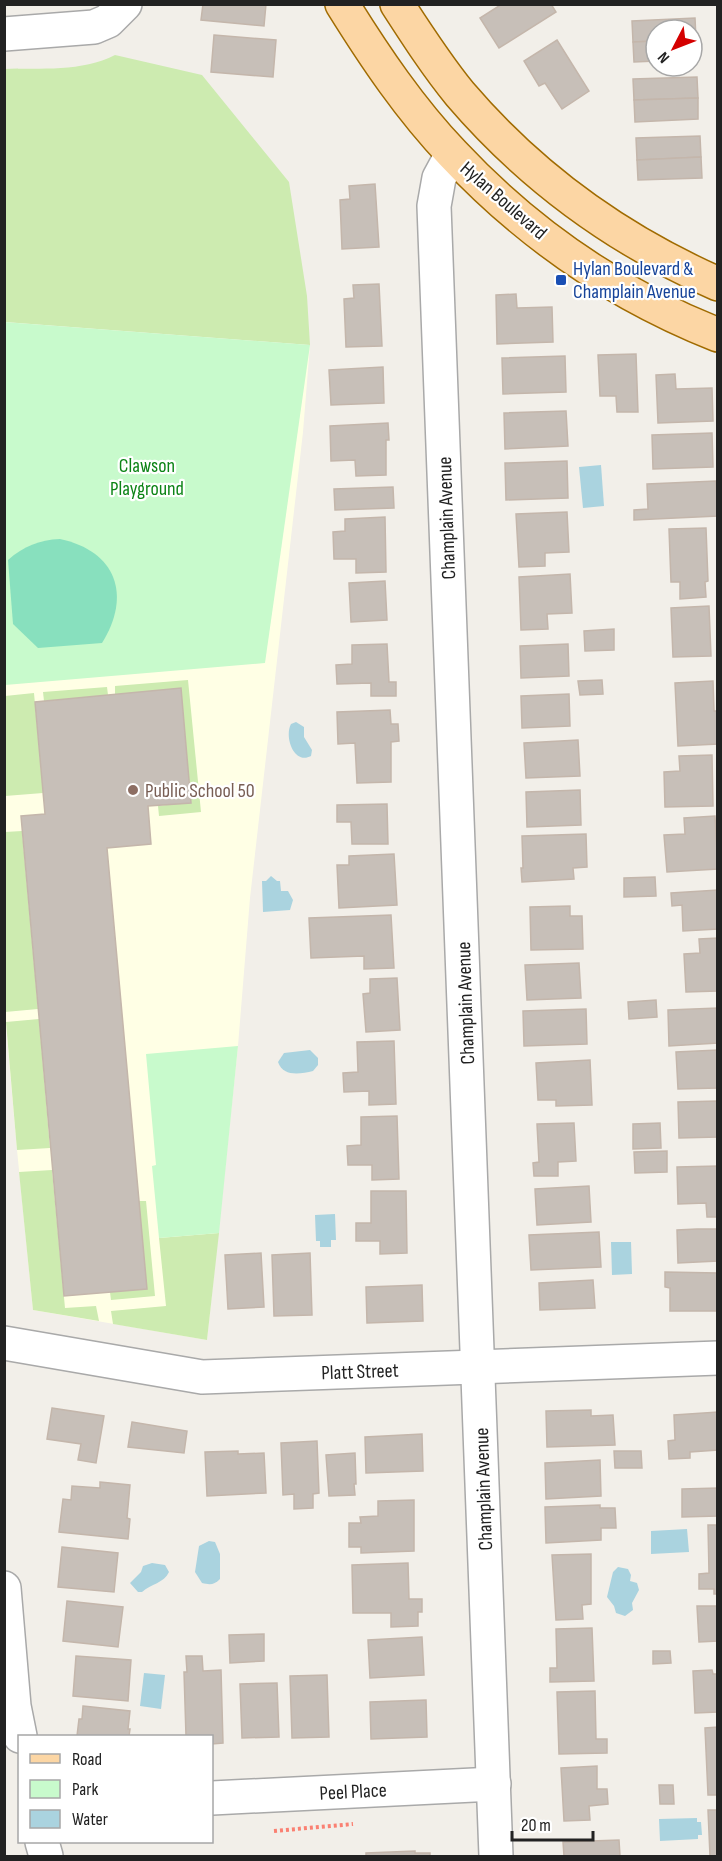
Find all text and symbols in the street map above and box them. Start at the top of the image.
north arrow [644,18,704,78]
text: N [654,48,674,67]
street label: Hylan Boulevard [455,157,552,245]
place label: Hylan Boulevard & Champlain Avenue [573,257,696,304]
marker: Hylan Boulevard & Champlain Avenue [554,273,568,287]
park label: Clawson Playground [110,454,184,501]
street label: Champlain Avenue [433,456,461,580]
place label: Public School 50 [145,779,255,803]
marker: Public School 50 [126,783,140,797]
street label: Champlain Avenue [452,941,480,1065]
street label: Platt Street [321,1359,399,1385]
street label: Champlain Avenue [470,1427,498,1551]
legend [18,1735,213,1843]
text: Road [72,1749,102,1770]
street label: Peel Place [319,1778,387,1806]
text: Park [72,1779,98,1800]
scale bar [512,1804,593,1842]
text: Water [72,1809,108,1830]
text: 20 m [521,1815,551,1836]

